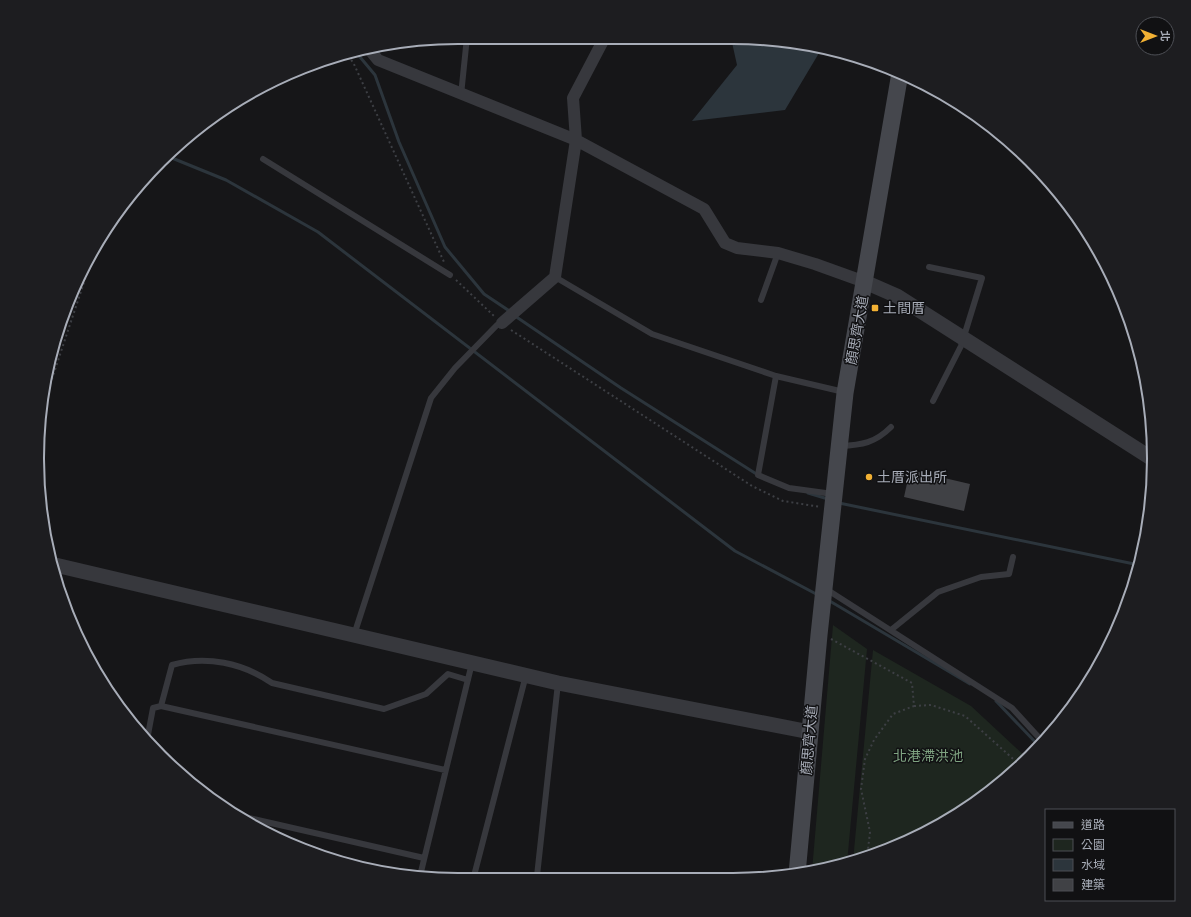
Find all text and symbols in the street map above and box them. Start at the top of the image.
north arrow [1135,16,1175,56]
text: 北 [1159,31,1172,42]
street label: 顏思齊大道 [842,294,871,366]
place label: 土間厝 [883,299,925,316]
marker: 土間厝 [870,303,880,313]
place label: 土厝派出所 [877,468,947,485]
marker: 土厝派出所 [864,472,874,482]
street label: 顏思齊大道 [797,704,820,776]
park label: 北港滯洪池 [893,747,963,764]
legend [1045,809,1175,901]
text: 道路 [1081,817,1105,831]
text: 公園 [1081,837,1105,851]
text: 水域 [1081,857,1105,871]
text: 建築 [1081,877,1105,891]

